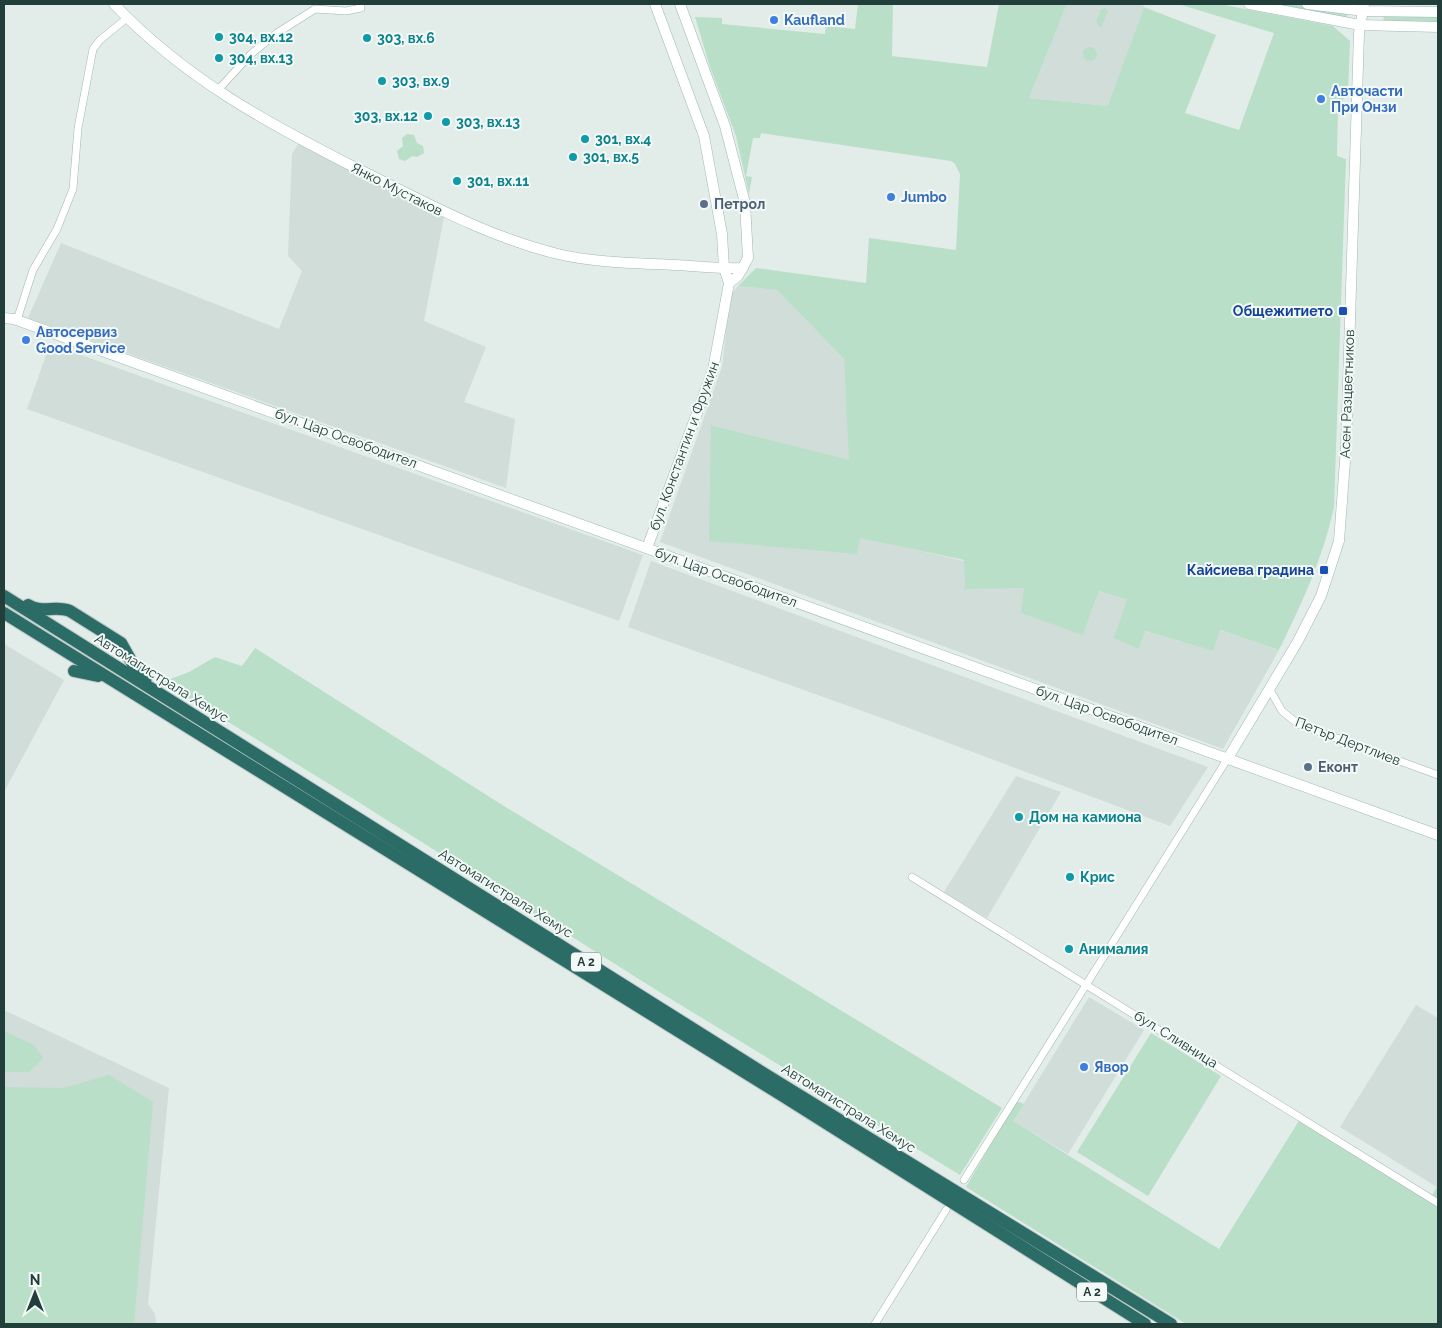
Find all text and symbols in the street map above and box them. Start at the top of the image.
place label: Kaufland [784,12,845,28]
marker: Kaufland [768,14,780,26]
place label: 304, вх.12 [229,29,293,45]
place label: 303, вх.6 [377,30,435,46]
marker: 304, вх.12 [213,31,225,43]
marker: 303, вх.6 [361,32,373,44]
place label: 304, вх.13 [229,50,293,66]
marker: 304, вх.13 [213,52,225,64]
place label: 303, вх.9 [392,73,449,89]
marker: 303, вх.9 [376,75,388,87]
place label: Авточасти При Онзи [1331,83,1403,115]
marker: Авточасти При Онзи [1315,93,1327,105]
place label: 303, вх.12 [354,108,418,124]
marker: 303, вх.12 [422,110,434,122]
place label: 303, вх.13 [456,114,520,130]
marker: 303, вх.13 [440,116,452,128]
place label: 301, вх.4 [595,131,651,147]
marker: 301, вх.4 [579,133,591,145]
place label: 301, вх.5 [583,149,639,165]
marker: 301, вх.5 [567,151,579,163]
street label: Янко Мустаков [349,159,445,219]
place label: 301, вх.11 [467,173,529,189]
marker: 301, вх.11 [451,175,463,187]
place label: Jumbo [901,189,947,205]
marker: Jumbo [885,191,897,203]
place label: Петрол [714,196,765,212]
marker: Петрол [698,198,710,210]
place label: Общежитието [1233,303,1334,319]
marker: Общежитието [1337,305,1349,317]
place label: Автосервиз Good Service [36,324,126,356]
street label: Асен Разцветников [1337,329,1357,459]
marker: Автосервиз Good Service [20,334,32,346]
street label: бул. Константин и Фружин [646,359,722,533]
street label: бул. Цар Освободител [273,405,419,471]
street label: бул. Цар Освободител [653,544,799,610]
place label: Кайсиева градина [1187,562,1314,578]
marker: Кайсиева градина [1318,564,1330,576]
street label: Автомагистрала Хемус [92,630,232,726]
street label: бул. Цар Освободител [1034,682,1180,748]
street label: Петър Дертлиев [1293,714,1403,768]
place label: Еконт [1318,759,1358,775]
marker: Еконт [1302,761,1314,773]
place label: Дом на камиона [1029,809,1142,825]
marker: Дом на камиона [1013,811,1025,823]
street label: Автомагистрала Хемус [436,845,576,941]
place label: Крис [1080,869,1115,885]
marker: Крис [1064,871,1076,883]
place label: Анималия [1079,941,1148,957]
marker: Анималия [1063,943,1075,955]
road number: A 2 [571,952,601,972]
street label: бул. Сливница [1131,1007,1221,1071]
place label: Явор [1094,1059,1129,1075]
street label: Автомагистрала Хемус [779,1060,919,1156]
marker: Явор [1078,1061,1090,1073]
north arrow [10,1268,60,1318]
text: N [30,1272,40,1288]
road number: A 2 [1077,1282,1107,1301]

